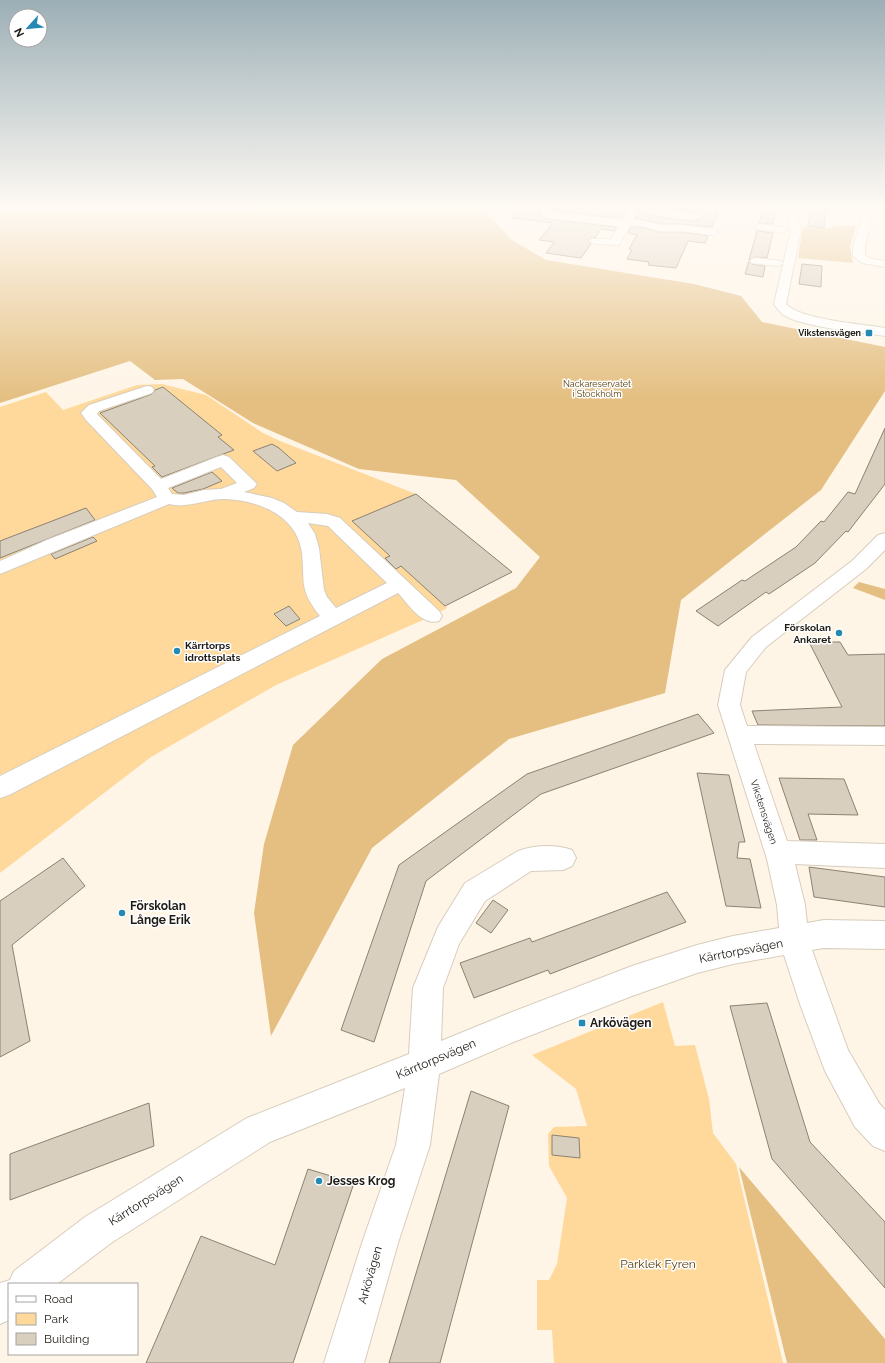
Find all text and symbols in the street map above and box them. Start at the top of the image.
north arrow [8,8,48,48]
text: N [12,26,27,39]
place label: Vikstensvägen [798,328,861,338]
marker: Vikstensvägen [864,328,874,338]
park label: Nackareservatet i Stockholm [563,379,631,399]
place label: Förskolan Ankaret [784,622,831,645]
marker: Förskolan Ankaret [834,628,844,638]
place label: Kärrtorps idrottsplats [185,640,240,663]
marker: Kärrtorps idrottsplats [172,646,182,656]
street label: Vikstensvägen [748,778,780,846]
place label: Förskolan Långe Erik [130,899,191,927]
marker: Förskolan Långe Erik [117,908,127,918]
street label: Kärrtorpsvägen [698,936,784,966]
place label: Arkövägen [590,1016,652,1030]
marker: Arkövägen [577,1018,587,1028]
street label: Kärrtorpsvägen [394,1036,478,1082]
street label: Kärrtorpsvägen [106,1171,186,1229]
place label: Jesses Krog [327,1174,395,1188]
marker: Jesses Krog [314,1176,324,1186]
street label: Arkövägen [355,1244,385,1306]
park label: Parklek Fyren [620,1257,696,1271]
legend [8,1283,138,1355]
text: Road [44,1292,73,1306]
text: Park [44,1312,69,1326]
text: Building [44,1332,90,1346]

